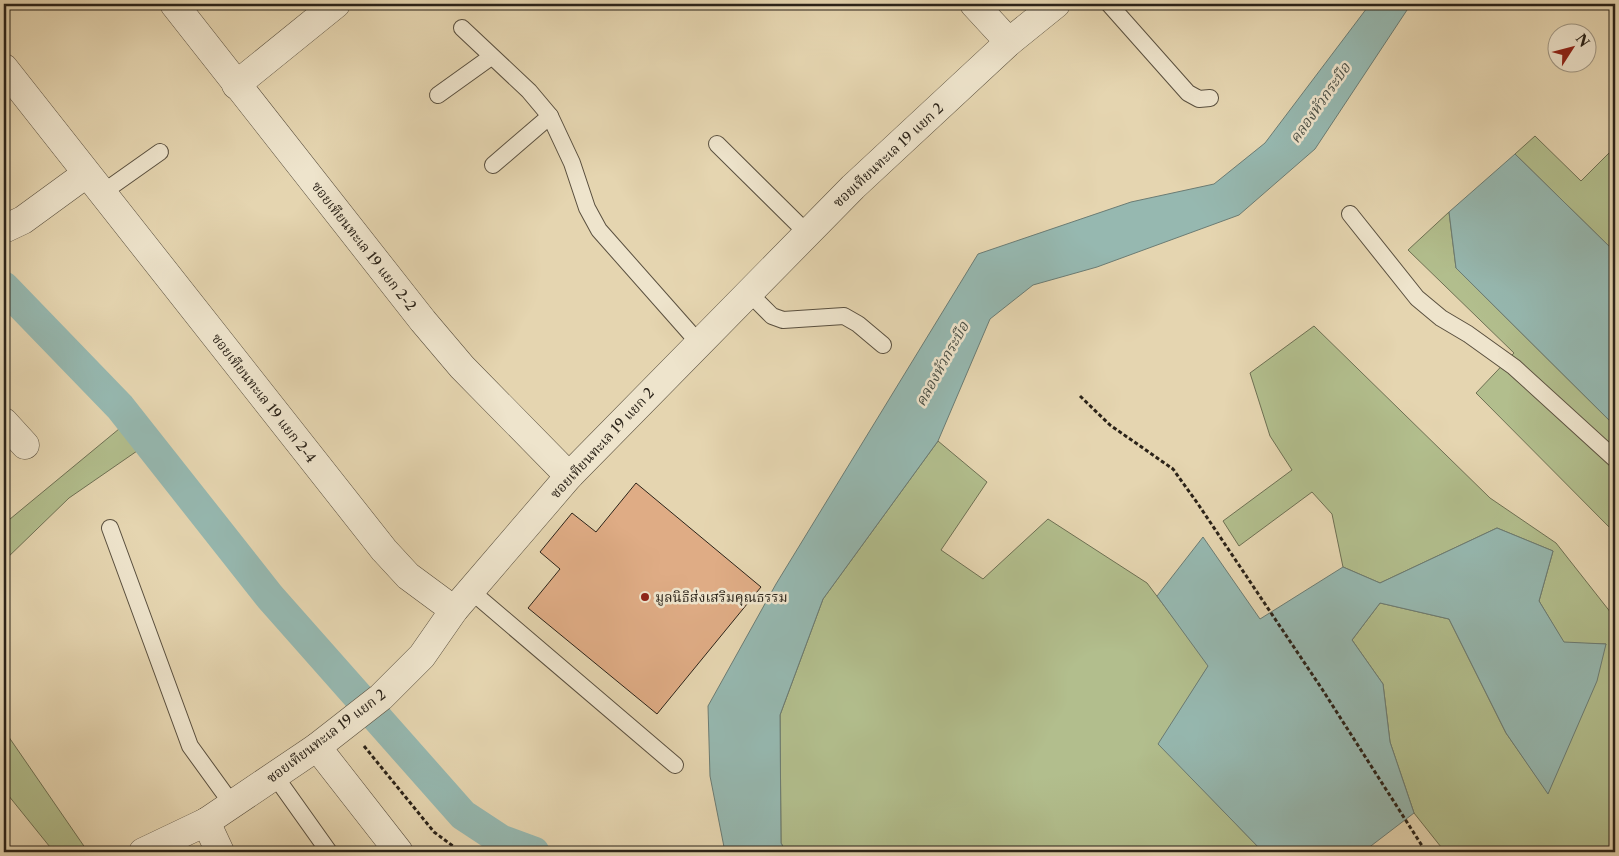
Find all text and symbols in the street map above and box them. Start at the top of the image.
north arrow [1546,22,1596,72]
text: N [1572,30,1593,51]
water label: คลองหัวกระบือ [1285,58,1355,147]
street label: ซอยเทียนทะเล 19 แยก 2 [829,99,947,211]
street label: ซอยเทียนทะเล 19 แยก 2-2 [308,178,420,314]
water label: คลองหัวกระบือ [911,317,973,409]
street label: ซอยเทียนทะเล 19 แยก 2-4 [208,330,320,466]
street label: ซอยเทียนทะเล 19 แยก 2 [546,384,658,502]
place label: มูลนิธิส่งเสริมคุณธรรม [655,588,788,606]
marker: มูลนิธิส่งเสริมคุณธรรม [639,591,651,603]
street label: ซอยเทียนทะเล 19 แยก 2 [263,685,389,787]

